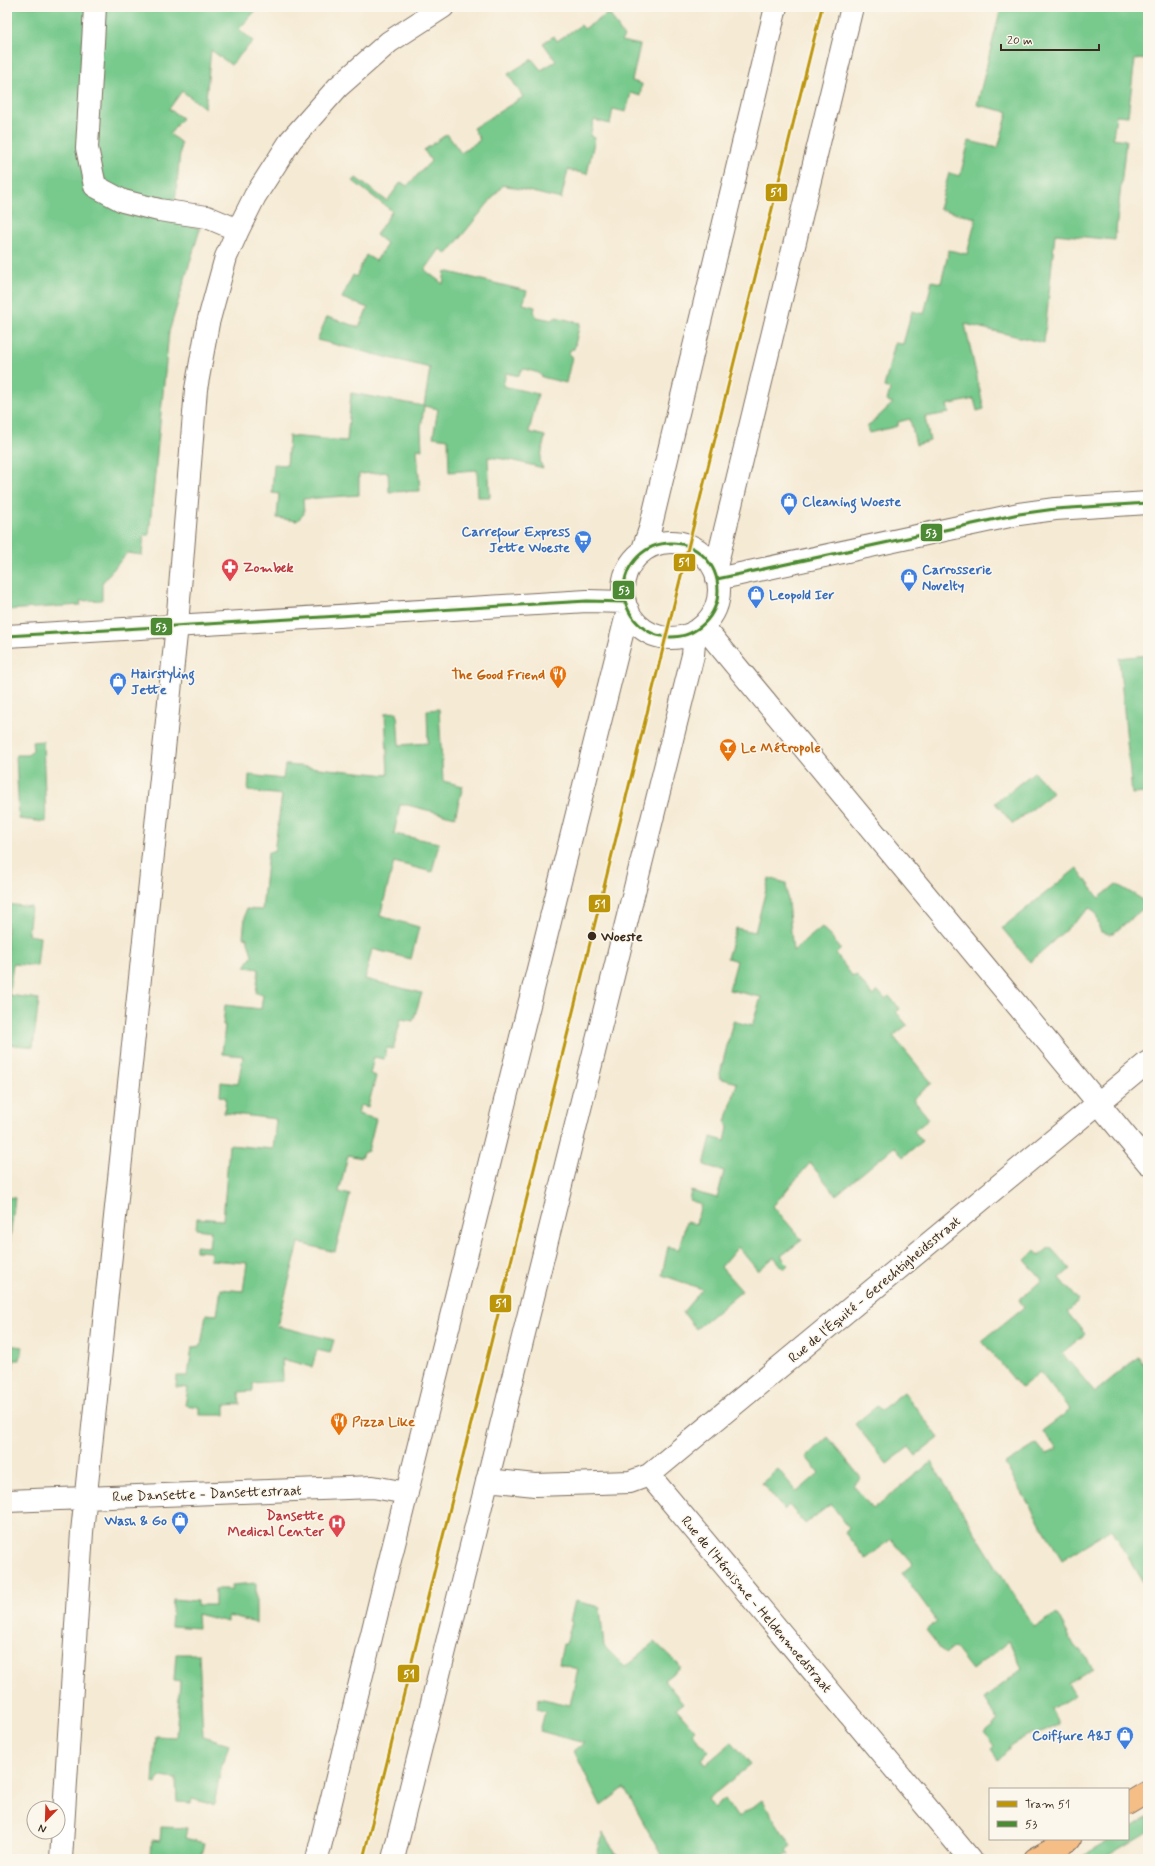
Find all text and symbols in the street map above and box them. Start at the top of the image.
scale bar [1001,26,1099,52]
text: 20 m [1007,33,1033,49]
line badge: 51 [765,183,788,202]
text: 51 [770,186,782,200]
shop icon: Cleaning Woeste [779,491,799,516]
place label: Cleaning Woeste [802,493,901,514]
place label: Carrefour Express Jette Woeste [462,523,570,557]
line badge: 53 [920,523,943,542]
text: 53 [925,527,937,541]
supermarket icon: Carrefour Express Jette Woeste [573,529,593,554]
line badge: 51 [673,553,696,572]
text: 51 [678,556,690,570]
pharmacy icon: Zombek [220,557,240,582]
place label: Zombek [243,559,293,577]
place label: Carrosserie Novelty [922,561,992,595]
shop icon: Carrosserie Novelty [899,567,919,592]
line badge: 53 [612,580,635,600]
text: 53 [618,584,630,598]
shop icon: Leopold Ier [746,584,766,609]
place label: Leopold Ier [769,586,834,604]
line badge: 53 [150,617,173,636]
text: 53 [155,621,167,635]
restaurant icon: The Good Friend [548,664,568,689]
place label: Hairstyling Jette [131,665,195,699]
place label: The Good Friend [451,666,545,684]
shop icon: Hairstyling Jette [108,671,128,696]
bar icon: Le Métropole [718,737,738,762]
place label: Le Métropole [741,739,821,757]
line badge: 51 [588,894,611,913]
text: 51 [594,898,606,912]
place label: Woeste [600,928,643,946]
marker: Woeste [586,930,598,942]
street label: Rue de l'Équité - Gerechtigheidsstraat [785,1212,964,1367]
line badge: 51 [489,1294,512,1313]
text: 51 [495,1297,507,1311]
restaurant icon: Pizza Like [329,1411,349,1436]
place label: Pizza Like [352,1413,415,1431]
street label: Rue Dansette - Dansettestraat [112,1482,302,1506]
place label: Dansette Medical Center [227,1507,325,1541]
shop icon: Wash & Go [170,1510,190,1535]
place label: Wash & Go [104,1512,167,1530]
street label: Rue de l'Héroïsme - Heldenmoedstraat [677,1512,836,1697]
hospital icon: Dansette Medical Center [327,1513,347,1538]
line badge: 51 [397,1664,420,1683]
text: 51 [403,1668,415,1682]
shop icon: Coiffure A&J [1115,1725,1135,1750]
place label: Coiffure A&J [1032,1727,1112,1745]
legend [989,1788,1129,1840]
text: Tram 51 [1025,1797,1070,1813]
north arrow [26,1800,66,1840]
text: 53 [1025,1817,1037,1833]
text: N [36,1820,49,1836]

